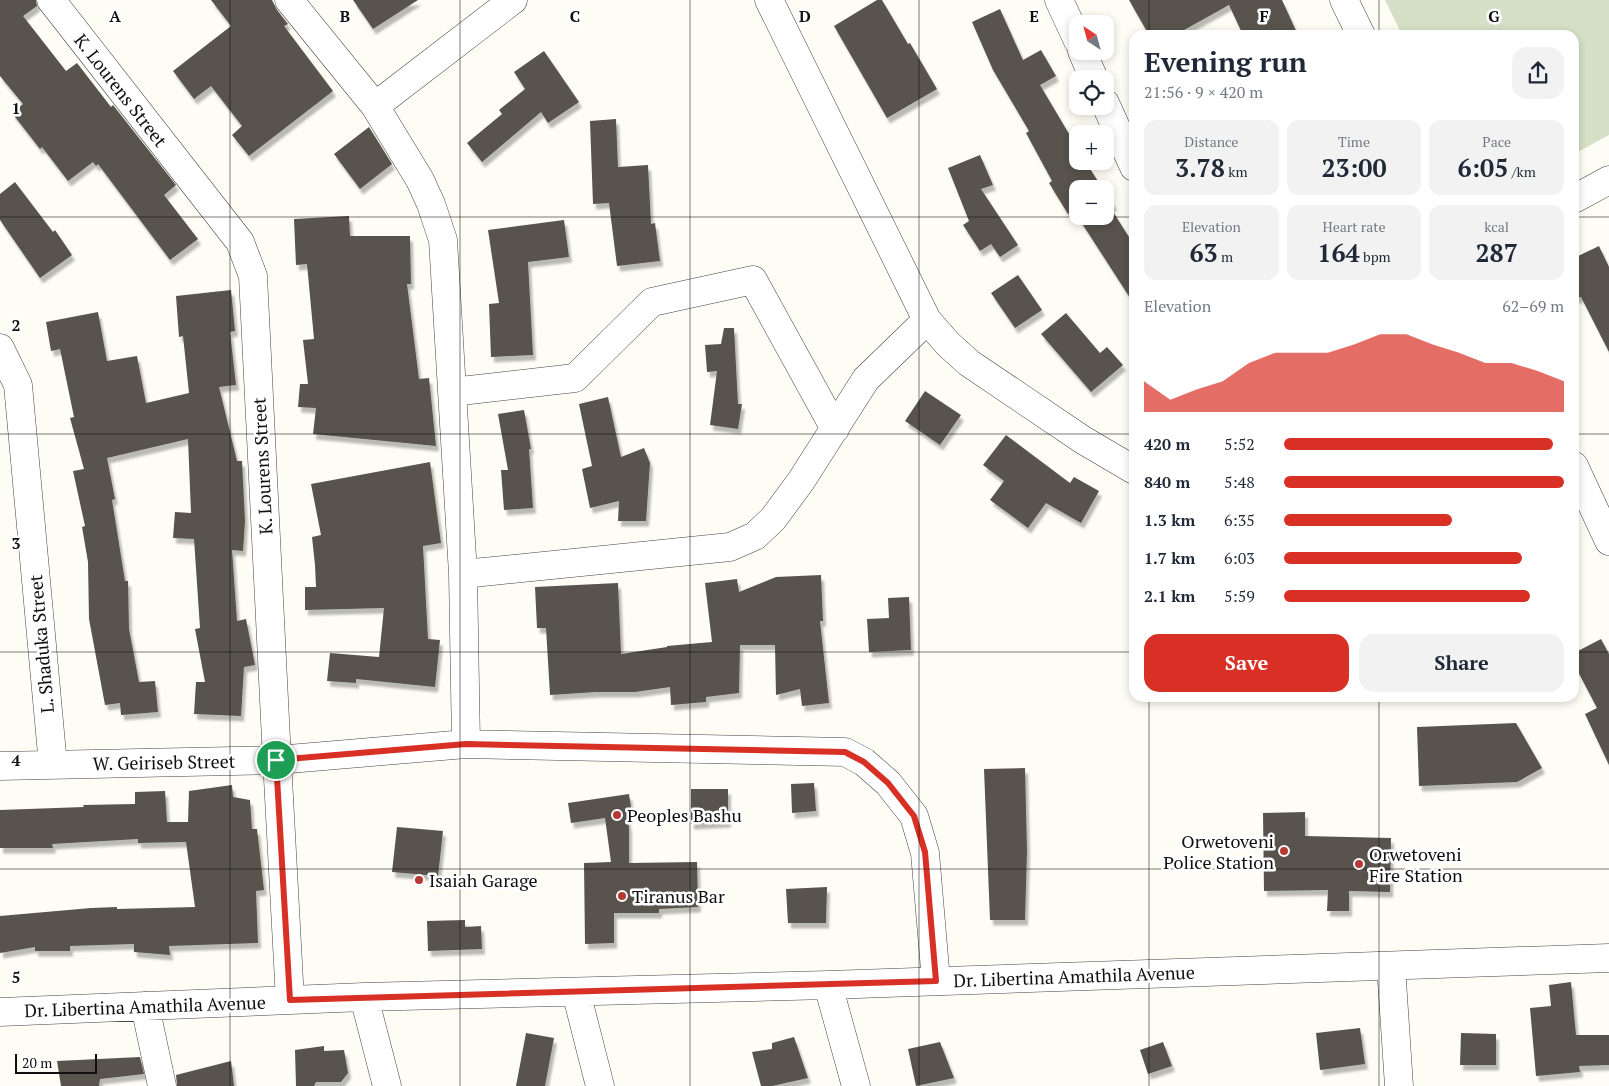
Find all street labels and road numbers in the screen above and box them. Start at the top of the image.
street label: K. Lourens Street [69,29,173,152]
street label: K. Lourens Street [246,396,278,535]
street label: L. Shaduka Street [23,573,59,714]
street label: W. Geiriseb Street [93,749,236,775]
street label: Dr. Libertina Amathila Avenue [953,960,1195,992]
street label: Dr. Libertina Amathila Avenue [24,990,266,1022]

